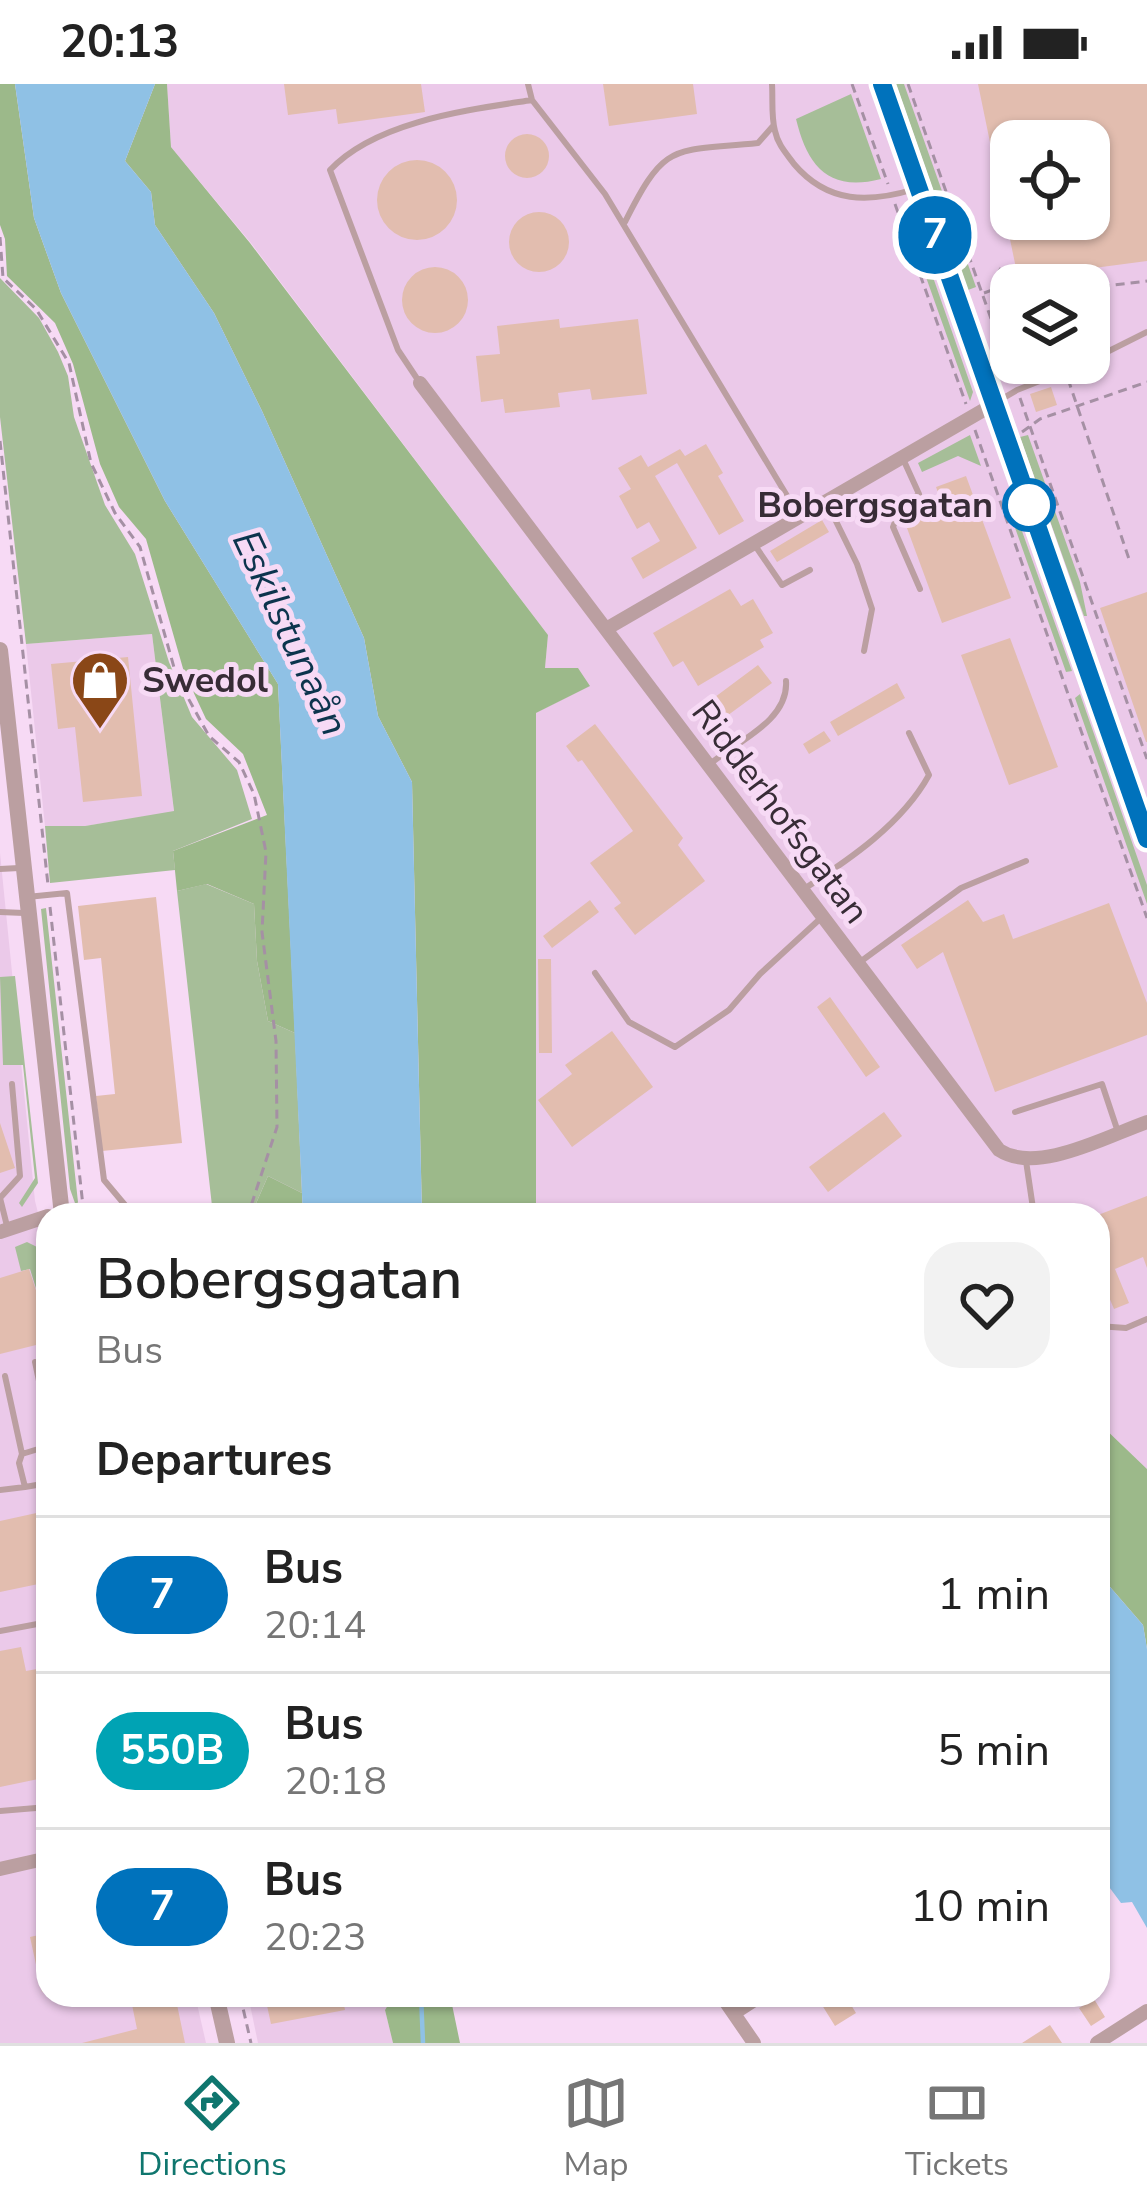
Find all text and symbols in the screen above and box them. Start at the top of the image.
text: 20:13 [60,12,179,73]
map controls [990,120,1110,384]
button: locate [990,120,1110,240]
line badge: 7 [896,196,974,274]
text: 7 [922,206,948,263]
button: layers [990,264,1110,384]
marker: Bobergsgatan [1004,480,1054,530]
place label: Bobergsgatan [757,481,993,530]
water label: Eskilstunaån [219,522,361,744]
shop icon: Swedol [69,649,131,731]
place label: Swedol [142,656,269,705]
street label: Ridderhofsgatan [680,690,880,934]
text: Bobergsgatan [96,1240,462,1318]
button: heart [924,1242,1050,1368]
text: Bus [96,1324,163,1377]
text: Departures [96,1430,332,1491]
text: Bus [264,1538,343,1599]
text: 1 min [937,1564,1050,1625]
text: 7 [149,1566,175,1623]
text: 20:14 [264,1599,367,1652]
text: Bus [285,1694,363,1755]
text: 5 min [937,1720,1050,1781]
text: 550B [120,1722,225,1779]
text: 20:18 [285,1755,387,1808]
text: Bus [264,1850,343,1911]
text: 10 min [910,1876,1050,1937]
text: 7 [149,1878,175,1935]
text: 20:23 [264,1911,367,1964]
tab: Directions [138,2070,287,2187]
tab: Map [563,2070,629,2187]
tab: Tickets [905,2070,1009,2187]

